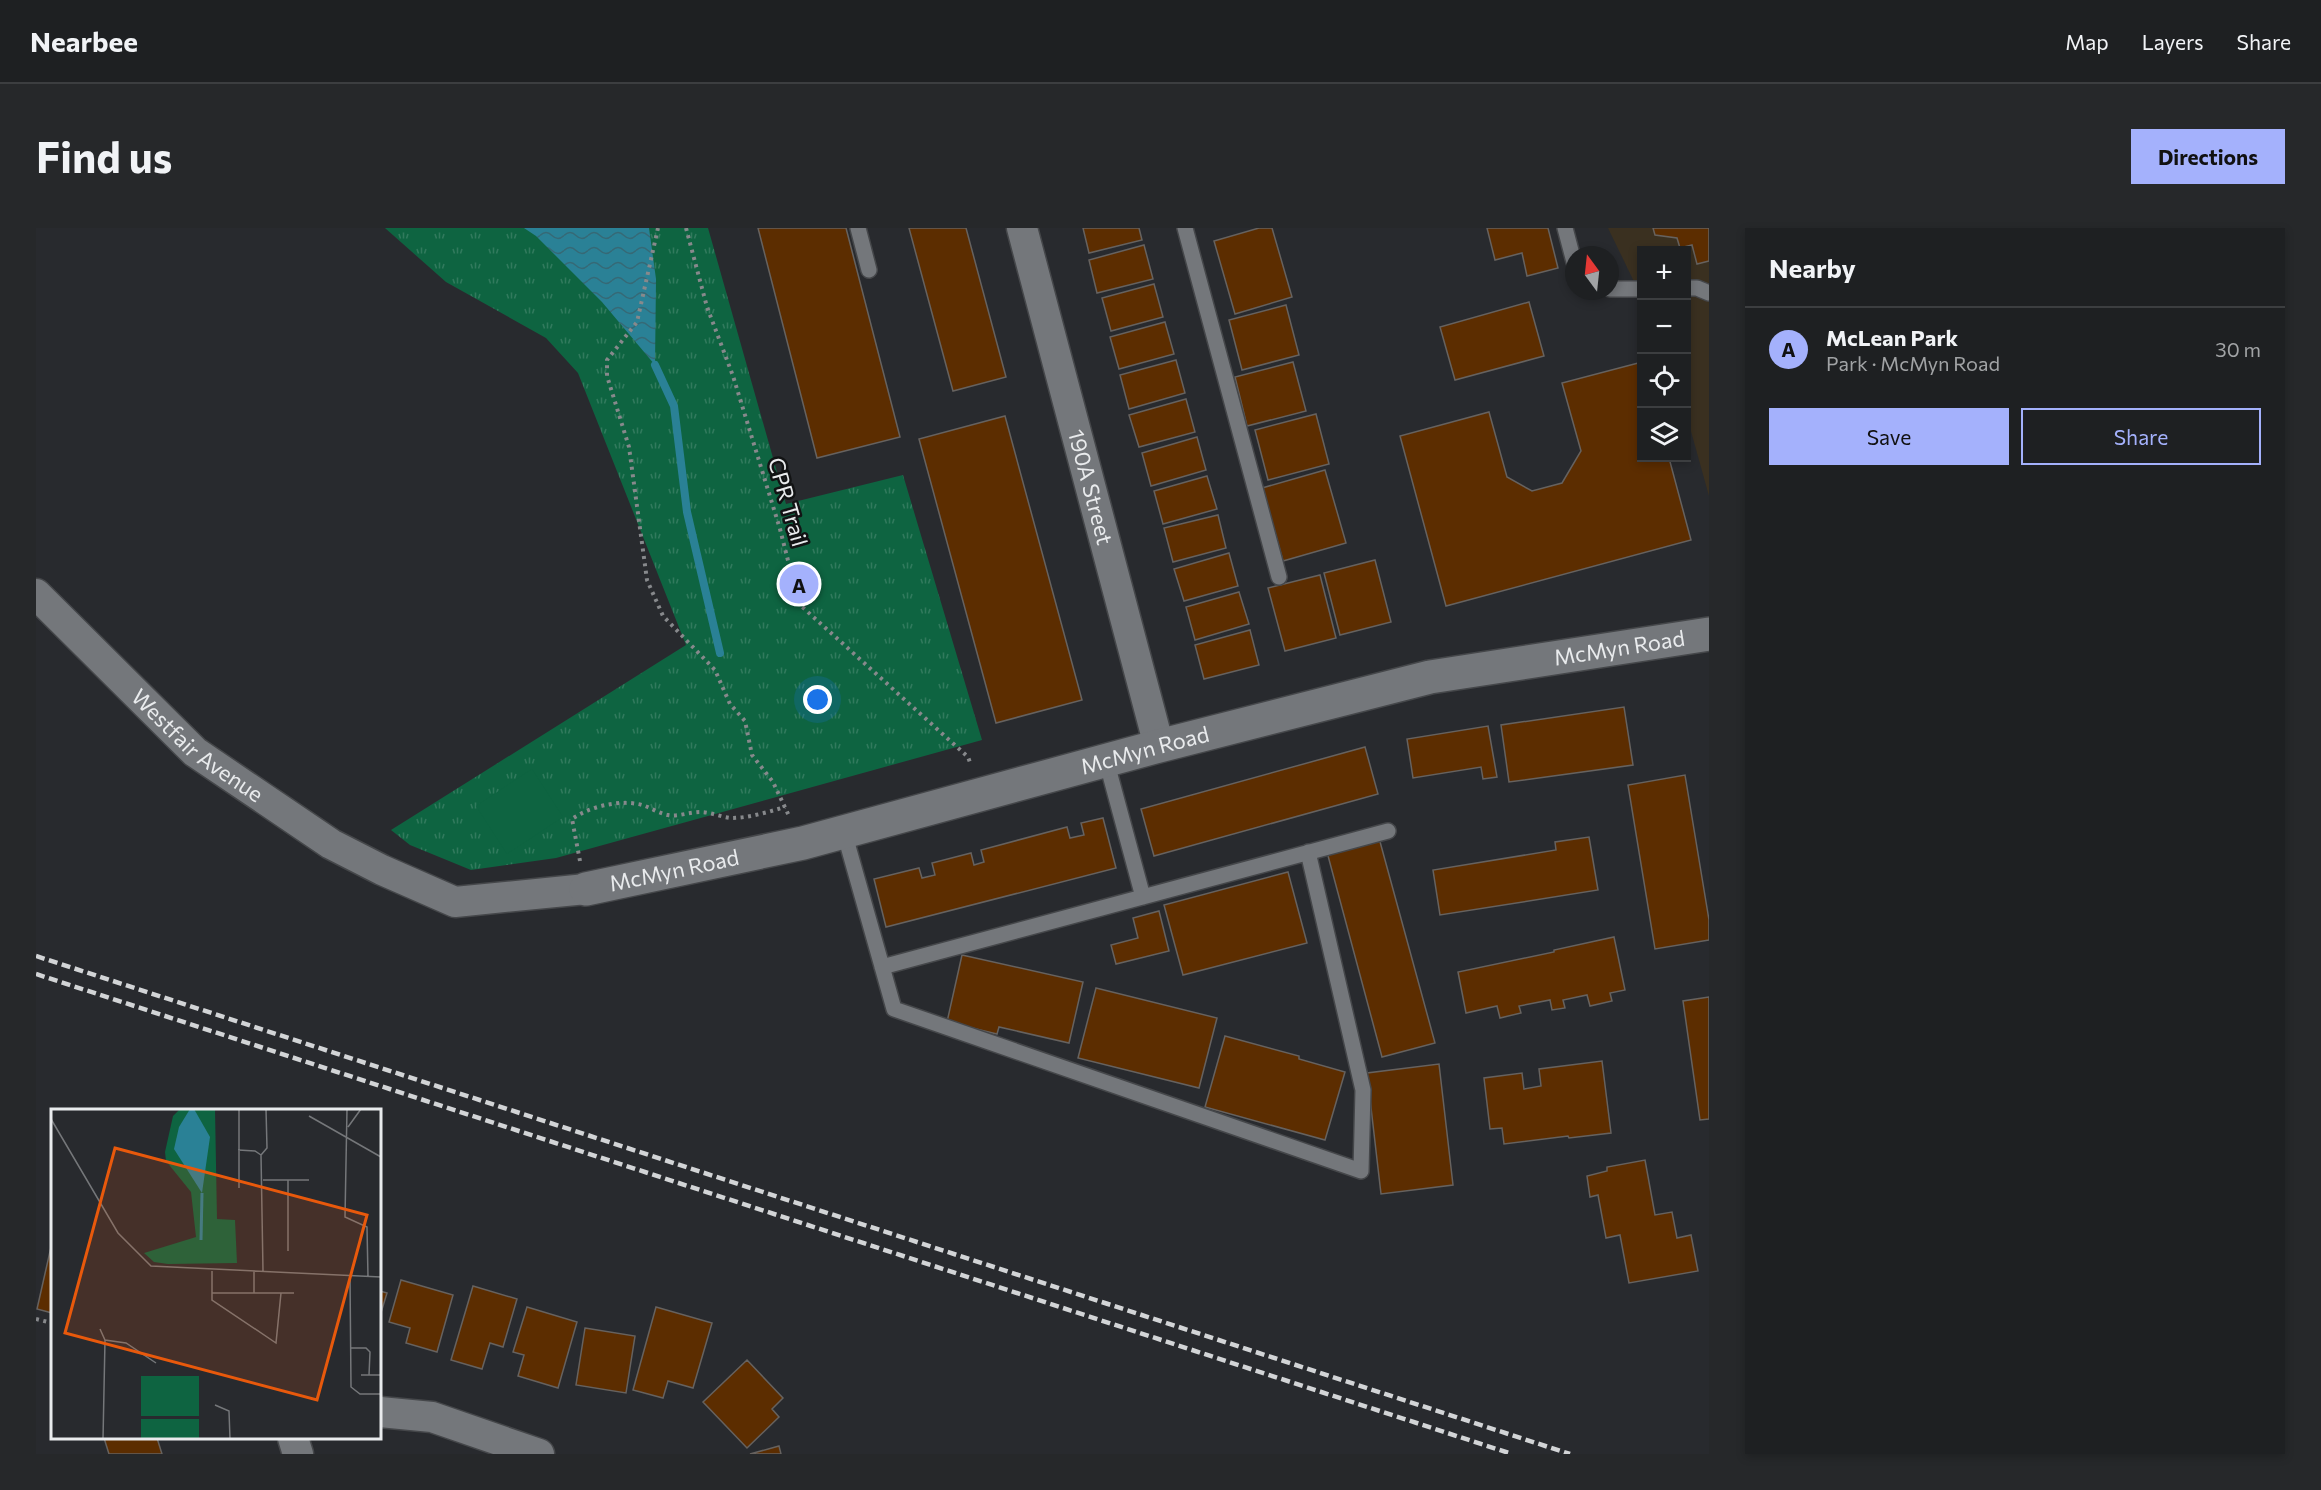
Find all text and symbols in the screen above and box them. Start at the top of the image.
text: Nearbee [30,24,138,58]
text: Map [2065,29,2109,54]
text: Layers [2142,29,2204,54]
text: Share [2237,29,2291,54]
button: Directions [2131,129,2285,184]
text: Find us [36,130,172,182]
north arrow [1565,246,1619,300]
map controls [1637,246,1691,462]
button: + [1637,246,1691,300]
text: Nearby [1769,252,1856,283]
button: − [1637,300,1691,354]
text: McLean Park [1826,324,1958,351]
text: A [1781,337,1796,361]
text: 30 m [2215,337,2261,361]
text: Park · McMyn Road [1826,351,2000,375]
button: locate [1637,354,1691,408]
button: layers [1637,408,1691,462]
button: Save [1769,408,2009,465]
button: Share [2021,408,2261,465]
street label: 190A Street [1063,426,1119,548]
street label: CPR Trail [763,454,814,550]
pin: A [780,562,819,606]
street label: McMyn Road [1552,624,1686,671]
street label: Westfair Avenue [126,683,269,807]
your location [803,685,832,714]
street label: McMyn Road [1077,720,1212,780]
street label: McMyn Road [607,843,741,897]
inset map [51,1109,381,1439]

